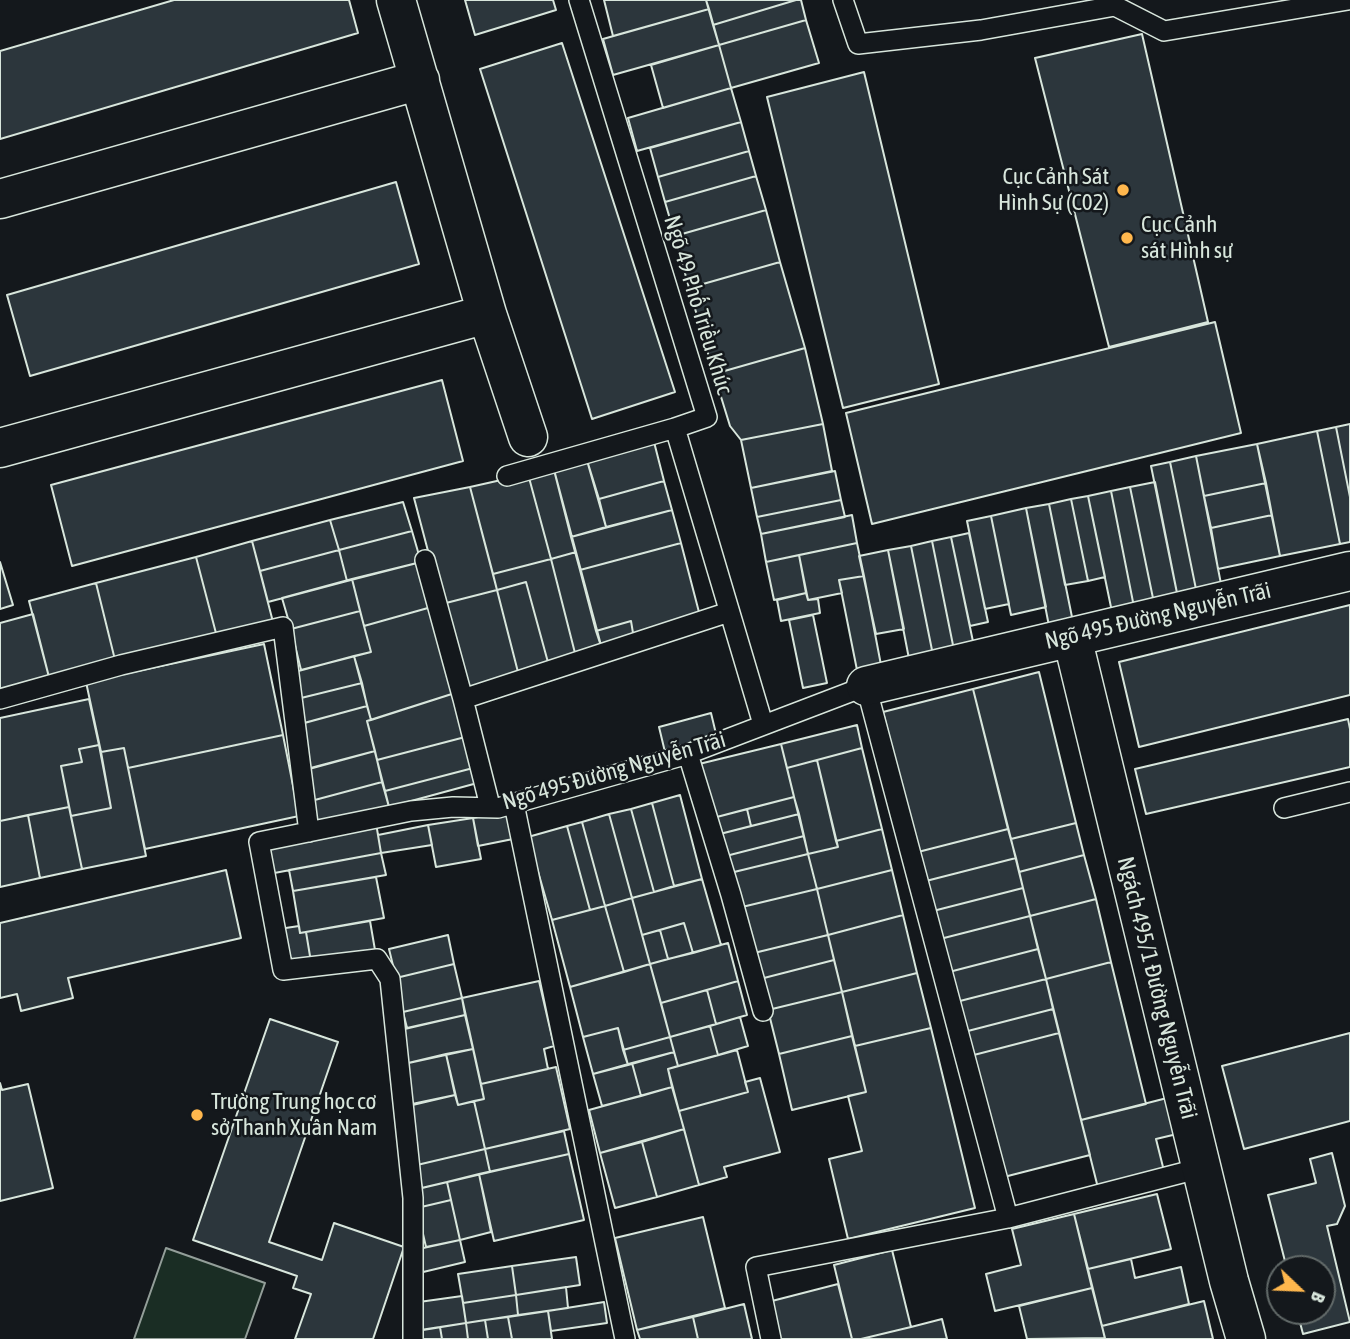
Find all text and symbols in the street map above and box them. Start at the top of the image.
place label: Cục Cảnh Sát Hình Sự (C02) [998,163,1109,217]
marker: Cục Cảnh Sát Hình Sự (C02) [1115,182,1131,198]
place label: Cục Cảnh sát Hình sự [1141,211,1233,265]
street label: Ngõ 49 Phố Triều Khúc [658,212,738,398]
marker: Cục Cảnh sát Hình sự [1119,230,1135,246]
street label: Ngõ 495 Đường Nguyễn Trãi [1042,577,1274,655]
street label: Ngõ 495 Đường Nguyễn Trãi [499,726,729,816]
street label: Ngách 495/1 Đường Nguyễn Trãi [1111,854,1203,1122]
place label: Trường Trung học cơ sở Thanh Xuân Nam [211,1088,377,1142]
marker: Trường Trung học cơ sở Thanh Xuân Nam [189,1107,205,1123]
north arrow [1266,1255,1336,1325]
text: B [1307,1289,1330,1306]

